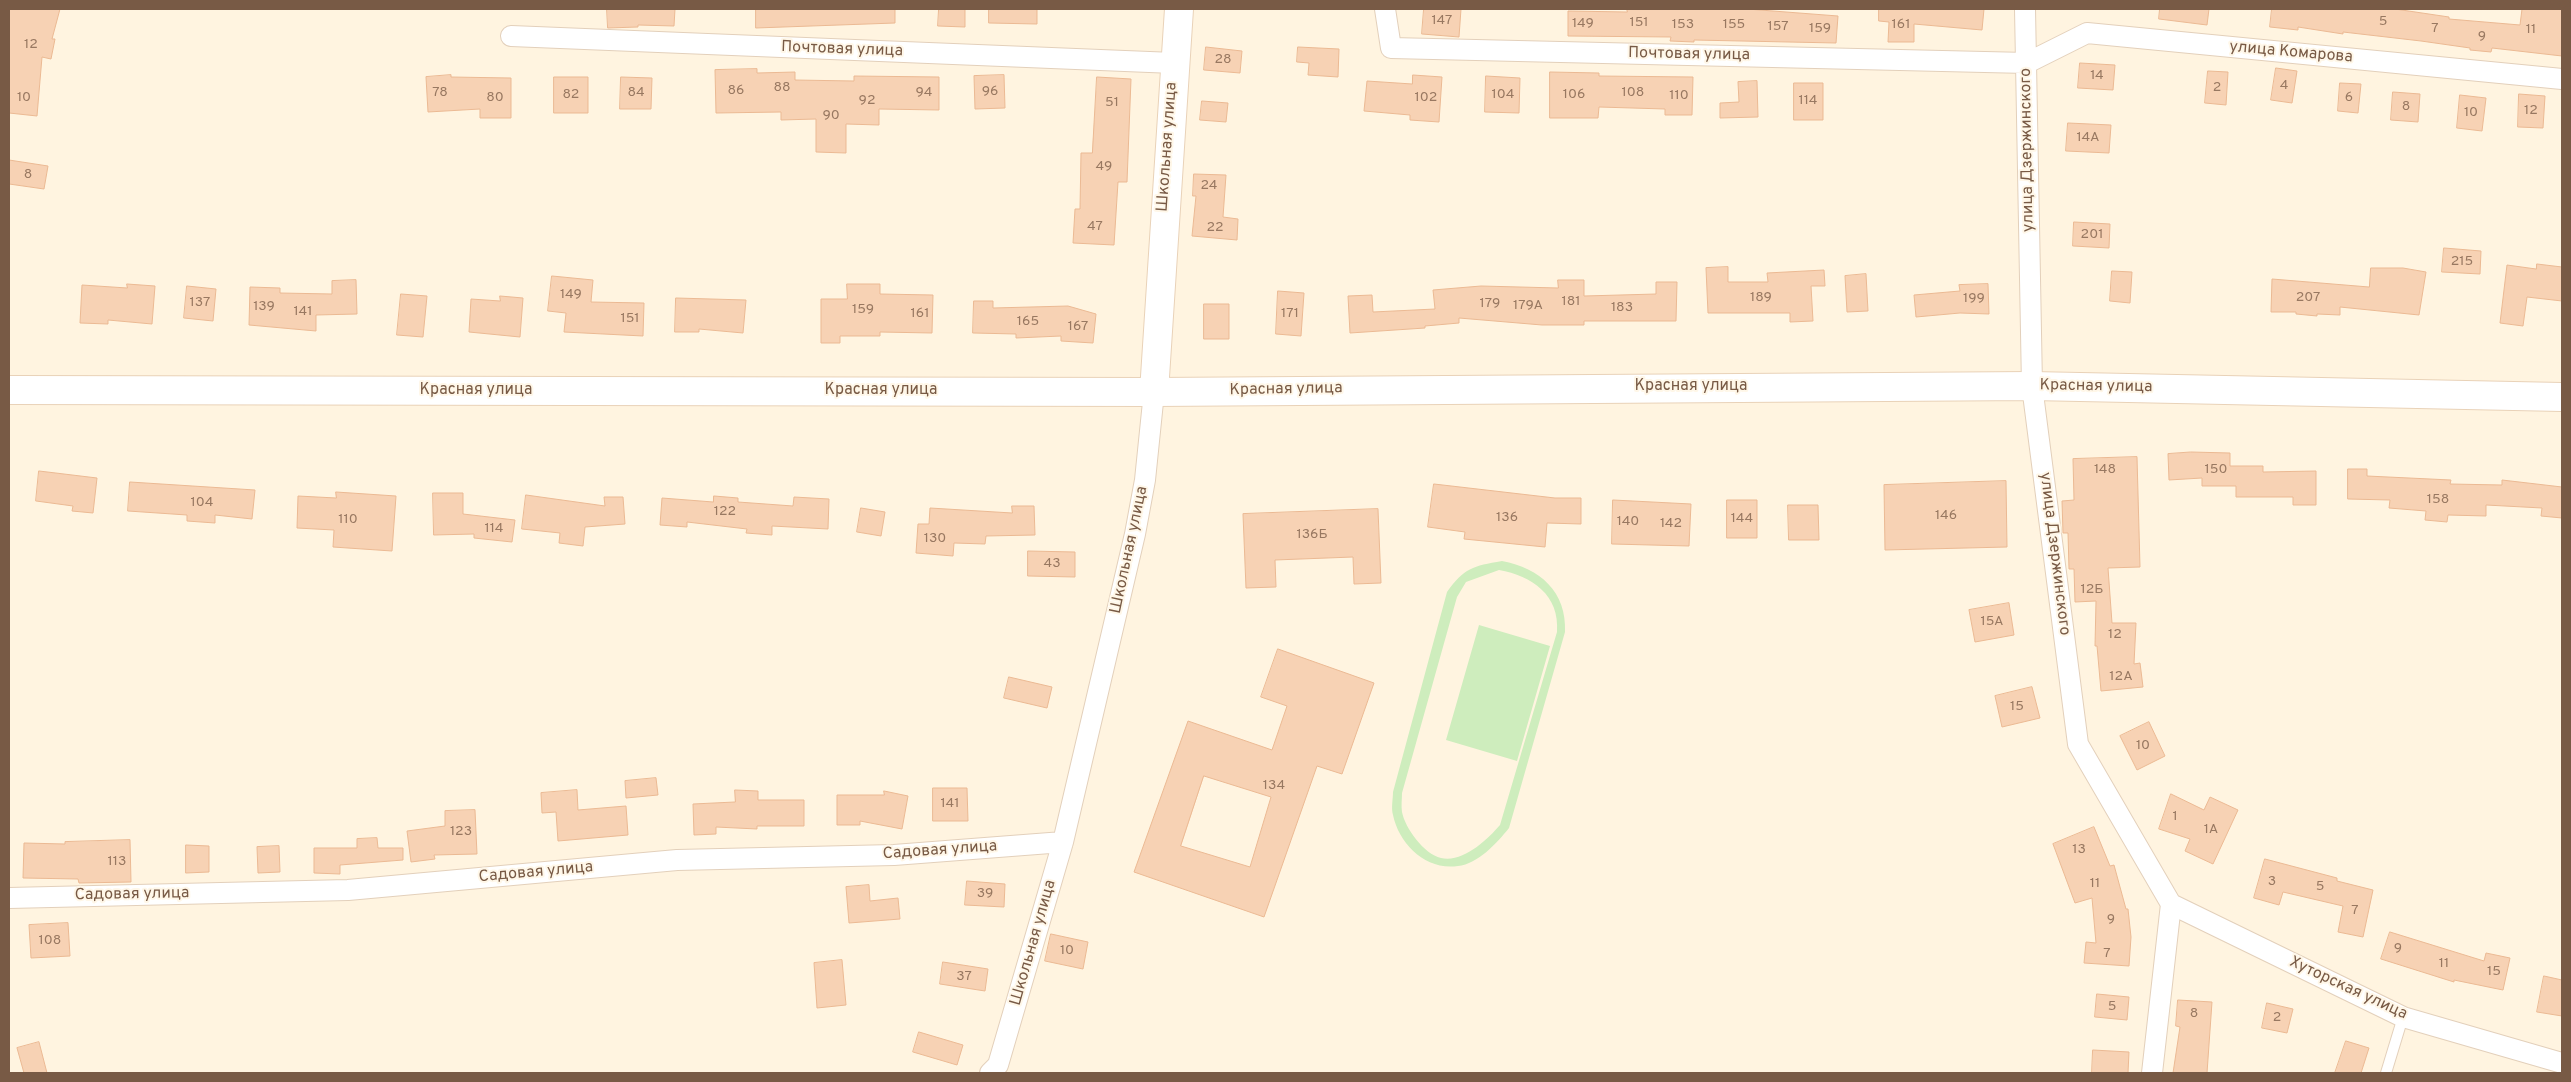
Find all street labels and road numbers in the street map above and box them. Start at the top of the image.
street label: Почтовая улица [781,38,903,62]
street label: улица Комарова [2228,38,2354,68]
street label: Почтовая улица [1628,44,1750,66]
street label: улица Дзержинского [2017,68,2039,232]
street label: Школьная улица [1154,82,1182,212]
street label: Красная улица [2039,376,2153,398]
street label: Красная улица [1634,377,1748,397]
street label: Красная улица [1229,379,1343,401]
street label: Красная улица [419,381,533,401]
street label: Красная улица [824,381,938,401]
street label: улица Дзержинского [2034,471,2074,637]
street label: Школьная улица [1107,485,1153,615]
street label: Садовая улица [882,837,998,865]
street label: Садовая улица [478,858,594,888]
street label: Школьная улица [1007,878,1061,1008]
street label: Садовая улица [74,884,190,906]
street label: Хуторская улица [2286,953,2410,1025]

